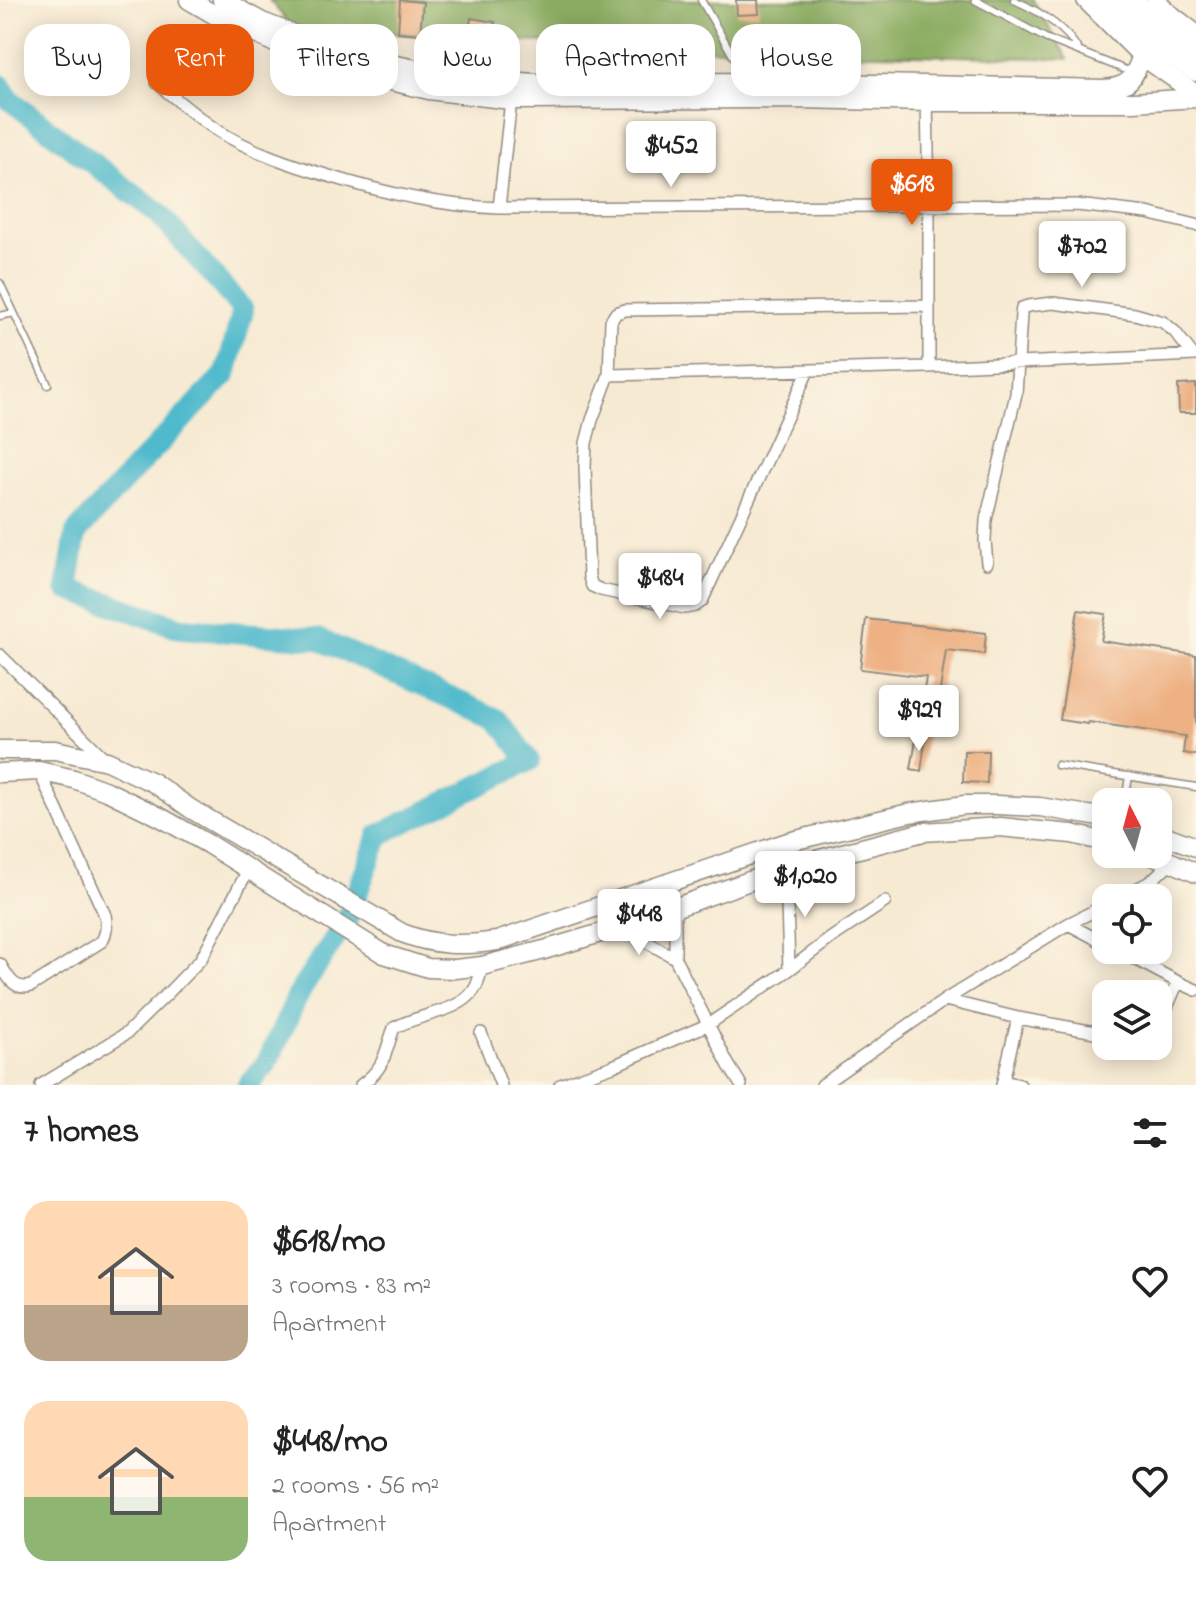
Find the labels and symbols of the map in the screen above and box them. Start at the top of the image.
pin: $452 [624,121,718,189]
pin: $618 [865,159,959,227]
pin: $702 [1035,221,1129,289]
pin: $484 [613,553,707,621]
pin: $929 [872,685,966,753]
north arrow [1092,788,1172,868]
pin: $1,020 [740,851,870,919]
pin: $448 [592,889,686,957]

